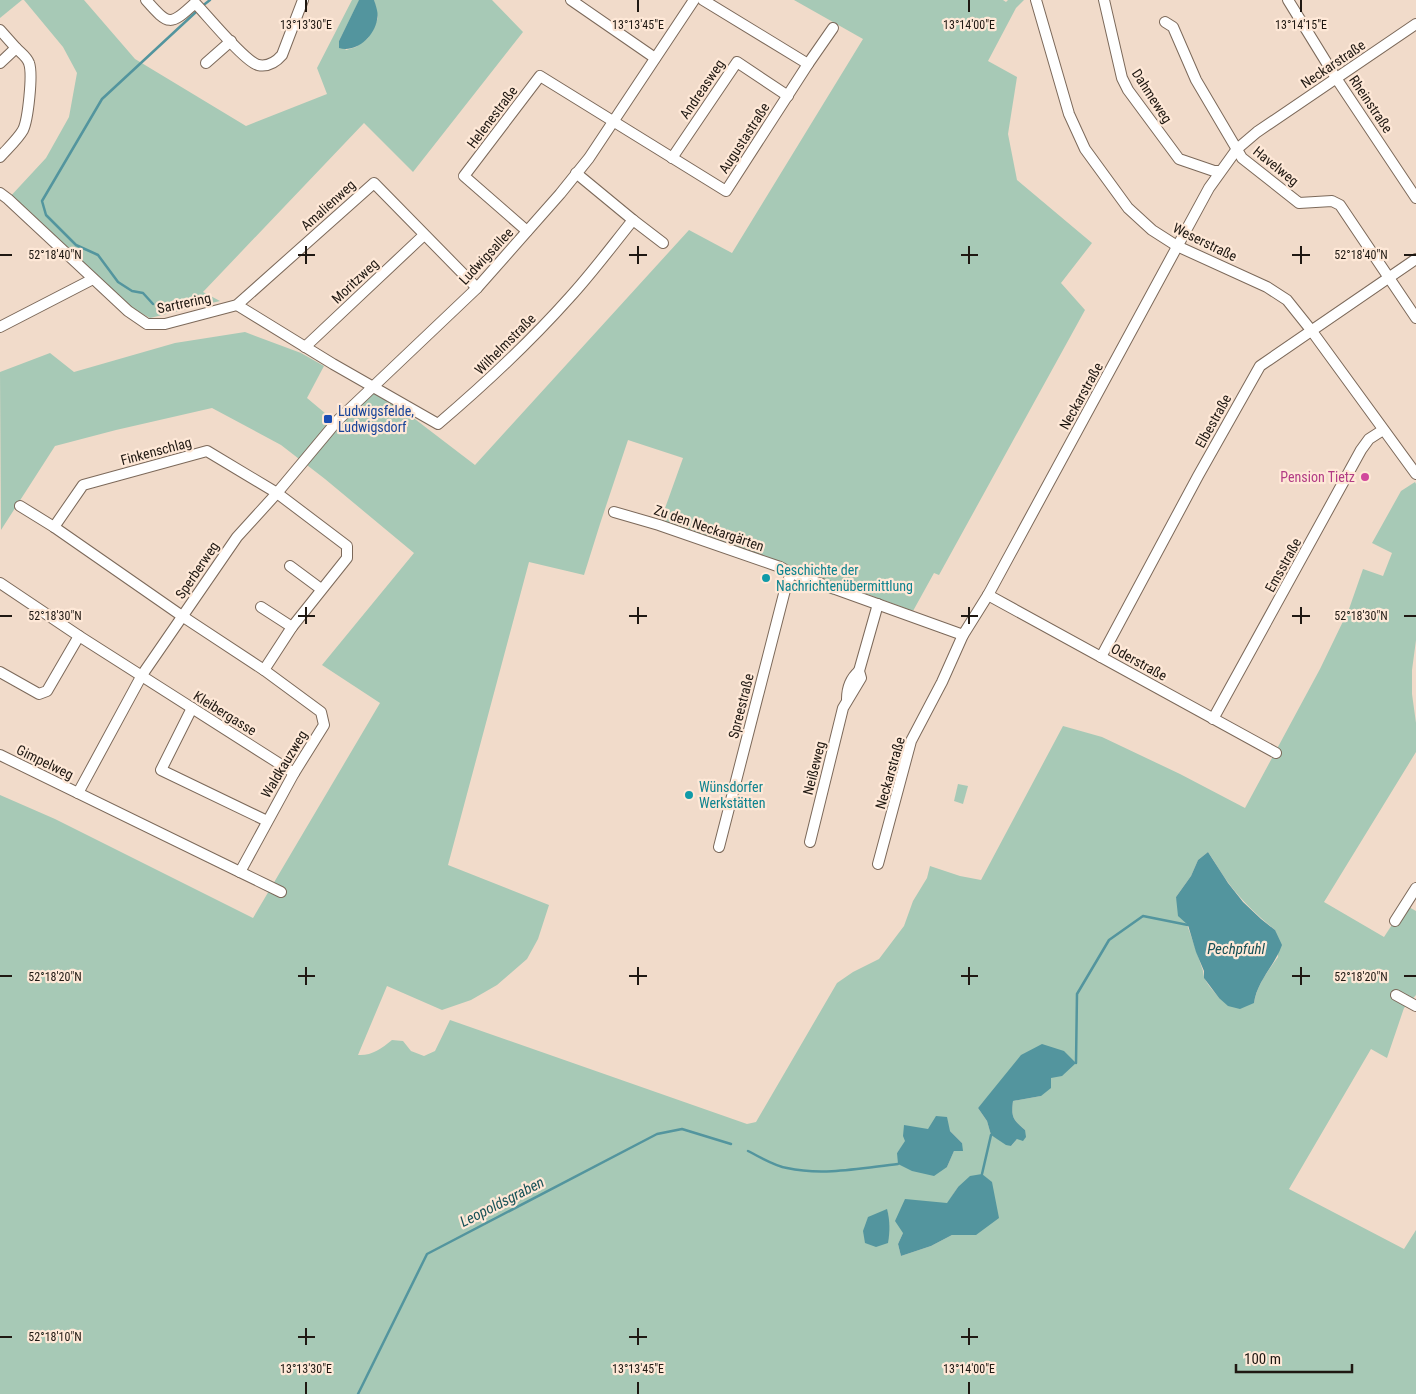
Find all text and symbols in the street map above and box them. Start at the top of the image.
text: 13°13'30"E [280,18,332,32]
text: 13°13'45"E [612,18,664,32]
text: 13°14'00"E [943,18,995,32]
text: 13°14'15"E [1275,18,1327,32]
street label: Neckarstraße [1298,36,1369,91]
street label: Andreasweg [676,56,728,122]
street label: Dahmeweg [1129,66,1175,126]
street label: Rheinstraße [1346,72,1396,136]
street label: Helenestraße [464,83,521,151]
street label: Augustastraße [715,99,773,176]
street label: Havelweg [1250,143,1302,189]
street label: Amalienweg [298,176,358,234]
street label: Weserstraße [1170,220,1240,265]
street label: Ludwigsallee [456,224,517,288]
text: 52°18'40"N [28,248,82,262]
text: 52°18'40"N [1334,248,1388,262]
street label: Moritzweg [328,255,382,307]
street label: Sartrering [156,290,212,316]
street label: Wilhelmstraße [471,310,539,378]
street label: Neckarstraße [1056,359,1106,432]
street label: Elbestraße [1192,391,1234,451]
place label: Ludwigsfelde, Ludwigsdorf [338,403,414,435]
marker: Ludwigsfelde, Ludwigsdorf [322,413,334,425]
street label: Finkenschlag [119,434,193,468]
place label: Pension Tietz [1280,469,1355,485]
marker: Pension Tietz [1359,471,1371,483]
street label: Zu den Neckargärten [652,502,766,554]
street label: Emsstraße [1262,535,1305,595]
street label: Sperberweg [172,538,222,602]
place label: Geschichte der Nachrichtenübermittlung [776,562,913,594]
marker: Geschichte der Nachrichtenübermittlung [760,572,772,584]
text: 52°18'30"N [28,609,82,623]
text: 52°18'30"N [1334,609,1388,623]
street label: Oderstraße [1108,640,1170,684]
street label: Spreestraße [725,671,757,740]
street label: Kleibergasse [191,687,260,739]
street label: Waldkauzweg [258,727,310,801]
street label: Neckarstraße [872,735,908,811]
street label: Neißeweg [800,739,828,797]
street label: Gimpelweg [14,741,76,783]
place label: Wünsdorfer Werkstätten [699,779,765,811]
marker: Wünsdorfer Werkstätten [683,789,695,801]
water label: Pechpfuhl [1207,940,1266,958]
text: 52°18'20"N [28,970,82,984]
text: 52°18'20"N [1334,970,1388,984]
water label: Leopoldsgraben [457,1173,547,1231]
text: 52°18'10"N [28,1330,82,1344]
scale bar [1236,1342,1352,1374]
text: 100 m [1244,1350,1281,1368]
text: 13°13'30"E [280,1362,332,1376]
text: 13°13'45"E [612,1362,664,1376]
text: 13°14'00"E [943,1362,995,1376]

